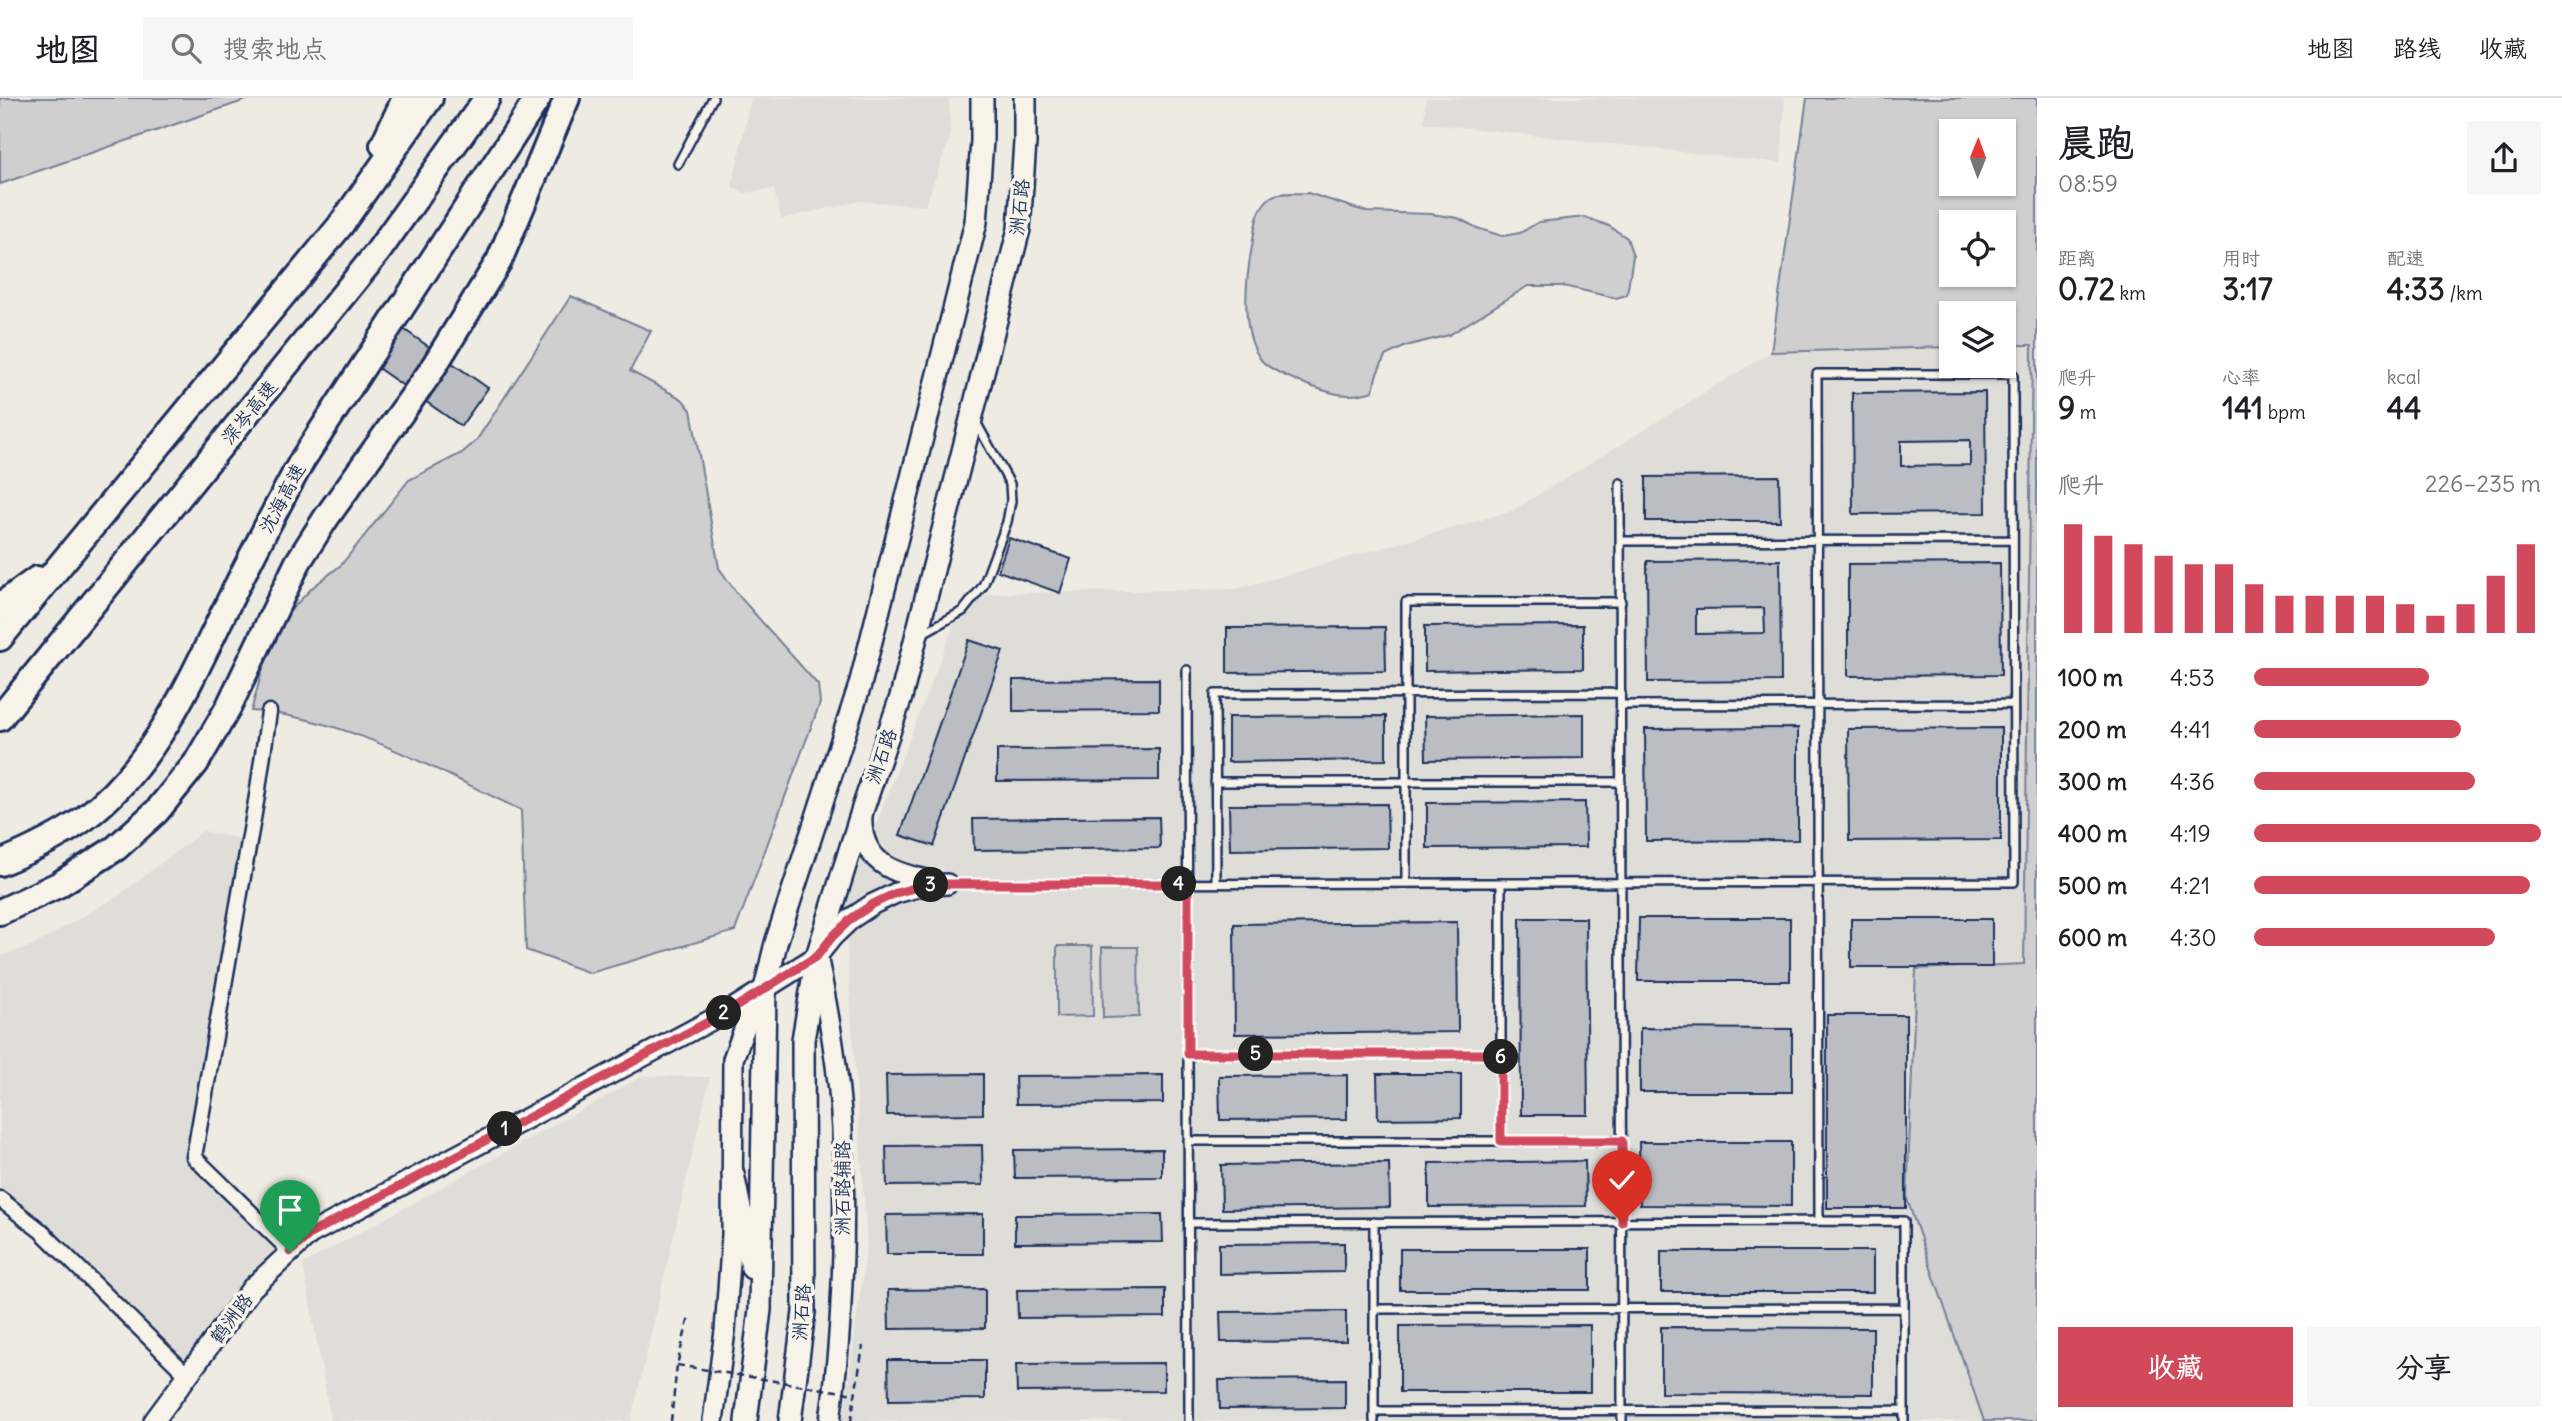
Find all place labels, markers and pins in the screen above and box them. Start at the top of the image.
pin: 4 [1162,866,1196,902]
pin: 3 [914,868,948,902]
pin: 2 [706,996,742,1030]
pin: 5 [1238,1037,1274,1072]
pin: 6 [1484,1040,1518,1074]
pin: 1 [488,1112,522,1146]
pin [1592,1150,1652,1222]
pin [260,1180,320,1252]

